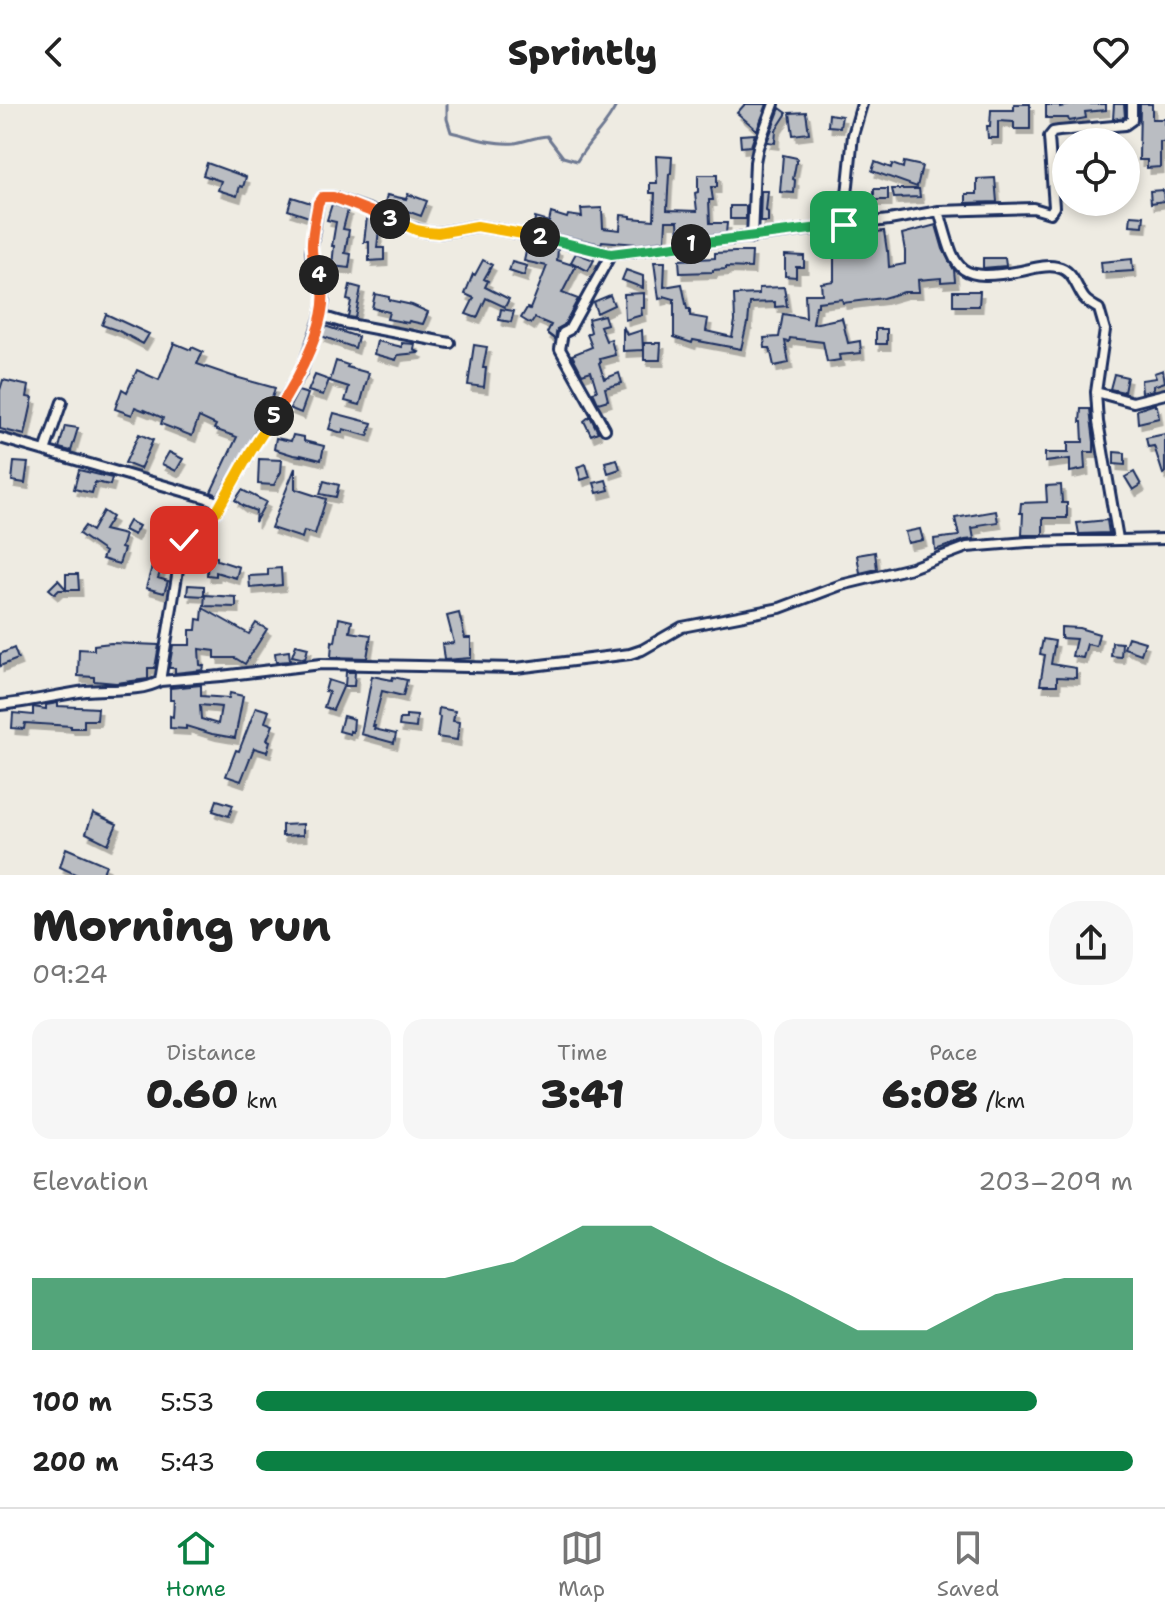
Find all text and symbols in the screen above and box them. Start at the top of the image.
text: Sprintly [508,28,657,77]
icon: back [32,30,76,74]
icon: heart [1089,30,1133,74]
map controls [1052,128,1140,216]
button: locate [1052,128,1140,216]
pin [810,191,878,259]
pin: 3 [370,199,410,239]
icon: arrive [822,203,866,247]
text: 3 [382,204,398,233]
pin: 2 [520,217,560,257]
text: 2 [532,222,548,251]
pin: 1 [671,224,711,264]
text: 1 [686,229,696,258]
pin: 4 [299,255,339,295]
text: 4 [311,260,327,289]
pin: 5 [254,396,294,436]
text: 5 [267,401,281,430]
pin [150,506,218,574]
icon: check [162,518,206,562]
text: Morning run [32,896,331,955]
button: share [1049,901,1133,985]
text: 09:24 [32,956,108,991]
text: Distance [166,1038,257,1067]
text: Time [557,1038,608,1067]
text: Pace [929,1038,978,1067]
text: 0.60 [146,1067,239,1121]
text: 3:41 [540,1067,625,1121]
text: 6:08 [882,1067,978,1121]
text: km [239,1086,277,1115]
text: /km [978,1086,1025,1115]
text: Elevation [32,1163,148,1198]
text: 203–209 m [978,1163,1133,1198]
text: 100 m [32,1384,112,1419]
text: 5:53 [160,1384,214,1419]
text: 200 m [32,1444,119,1479]
text: 5:43 [160,1444,215,1479]
tab: Home [166,1526,226,1603]
tab: Map [558,1526,605,1603]
tab: Saved [937,1526,999,1603]

